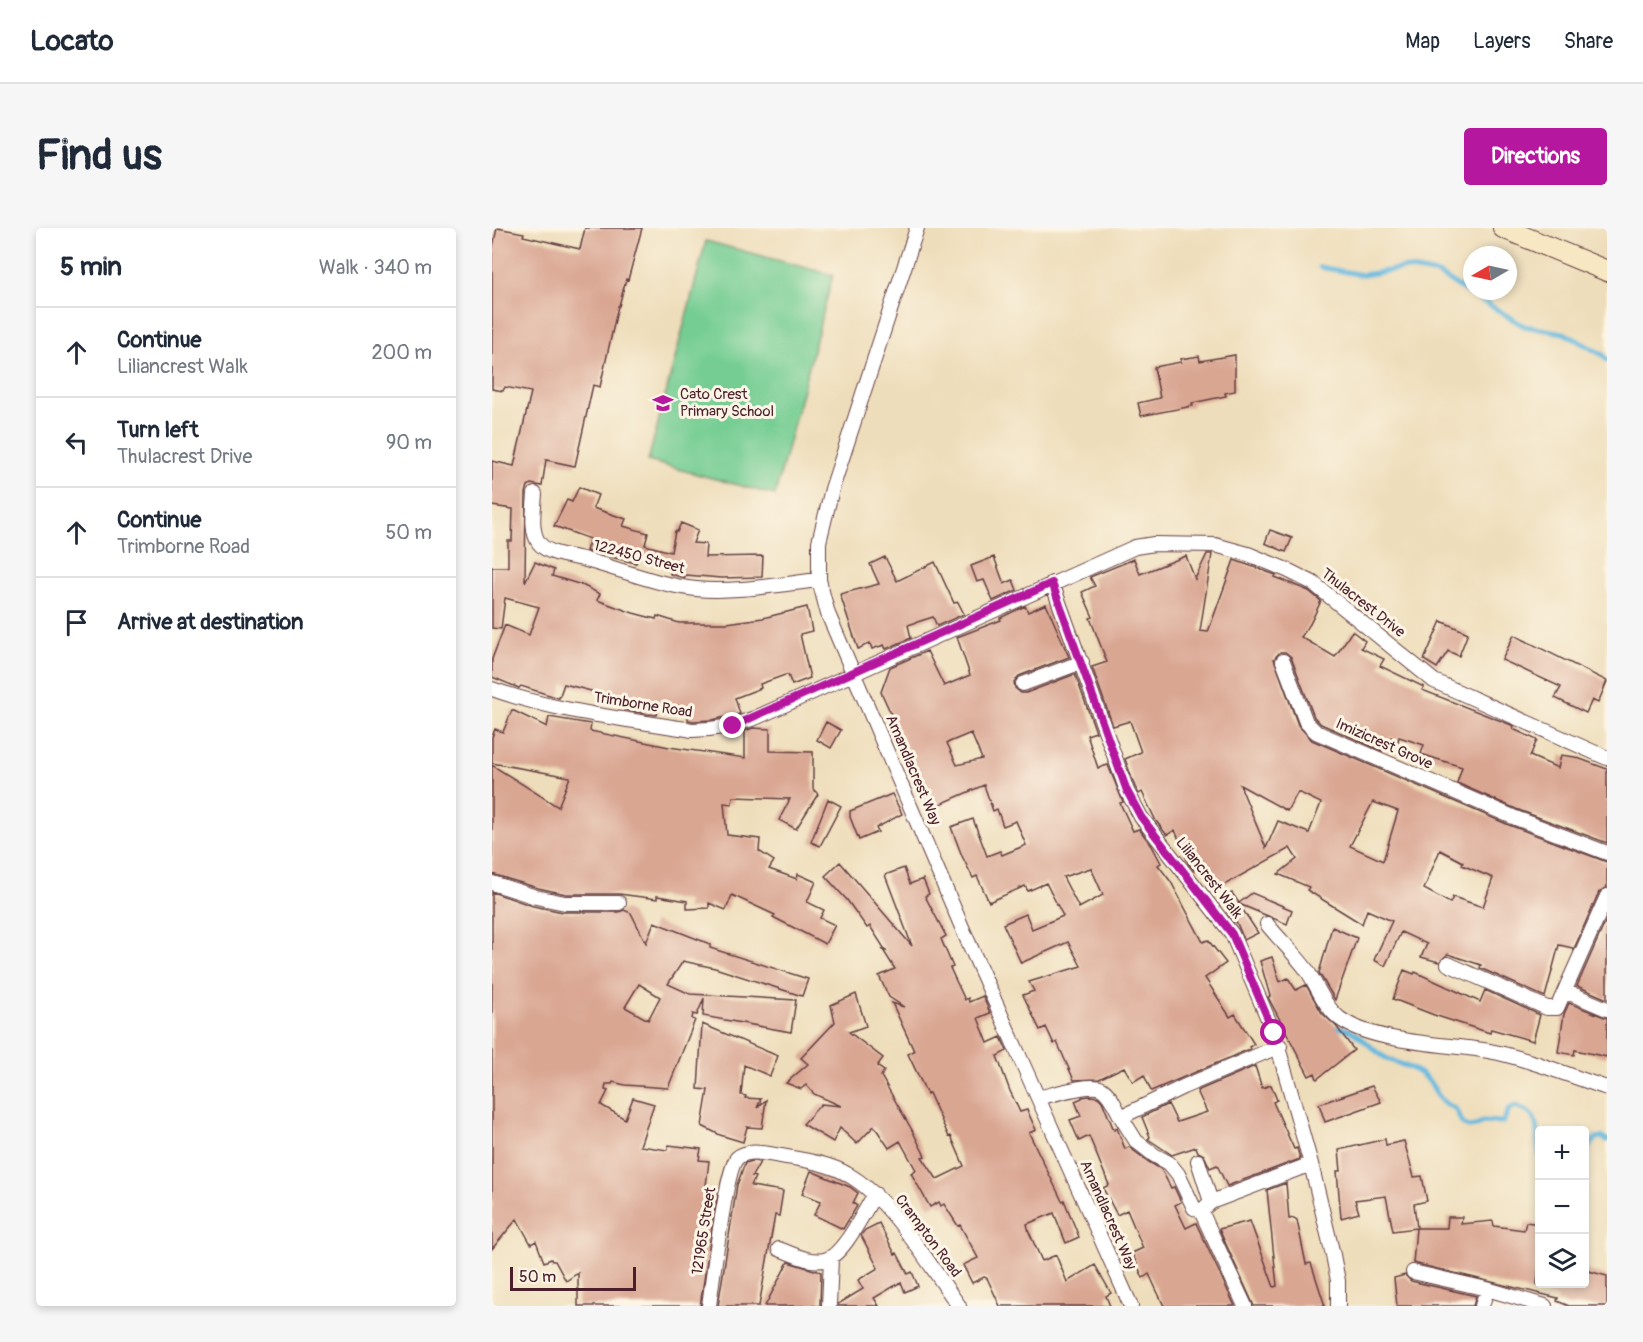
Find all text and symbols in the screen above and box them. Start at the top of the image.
text: Locato [30,24,114,59]
text: Map [1405,28,1440,55]
text: Layers [1473,28,1531,55]
text: Share [1564,28,1613,55]
button: Directions [1464,128,1607,185]
text: Find us [36,130,162,182]
north arrow [1463,246,1517,300]
text: 5 min [60,251,122,283]
text: Walk · 340 m [319,255,432,280]
text: Continue [117,326,201,354]
icon: ahead [60,336,93,369]
text: 200 m [371,340,432,365]
text: Liliancrest Walk [117,354,248,379]
place label: Cato Crest Primary School [680,385,774,421]
school or university icon: Cato Crest Primary School [651,391,675,415]
text: Turn left [117,416,199,444]
icon: left [60,426,93,459]
text: 90 m [386,430,432,455]
text: Thulacrest Drive [117,444,252,469]
text: Continue [117,506,201,534]
icon: ahead [60,516,93,549]
text: 50 m [385,520,432,545]
text: Trimborne Road [117,534,250,559]
street label: 122450 Street [591,536,688,579]
street label: Thulacrest Drive [1317,564,1409,642]
icon: arrive [60,606,93,639]
text: Arrive at destination [117,608,303,636]
street label: Trimborne Road [592,688,694,722]
route end [719,712,745,738]
street label: Amandlacrest Way [881,712,945,829]
street label: Imizicrest Grove [1333,714,1436,774]
street label: Liliancrest Walk [1171,834,1247,923]
route start [1260,1019,1286,1045]
map controls [1535,1126,1589,1288]
button: + [1535,1126,1589,1180]
street label: Amandlacrest Way [1075,1157,1141,1273]
button: − [1535,1180,1589,1234]
street label: 121965 Street [688,1185,720,1276]
street label: Crampton Road [891,1191,965,1281]
button: layers [1535,1234,1589,1288]
scale bar [510,1264,636,1292]
text: 50 m [519,1267,556,1287]

